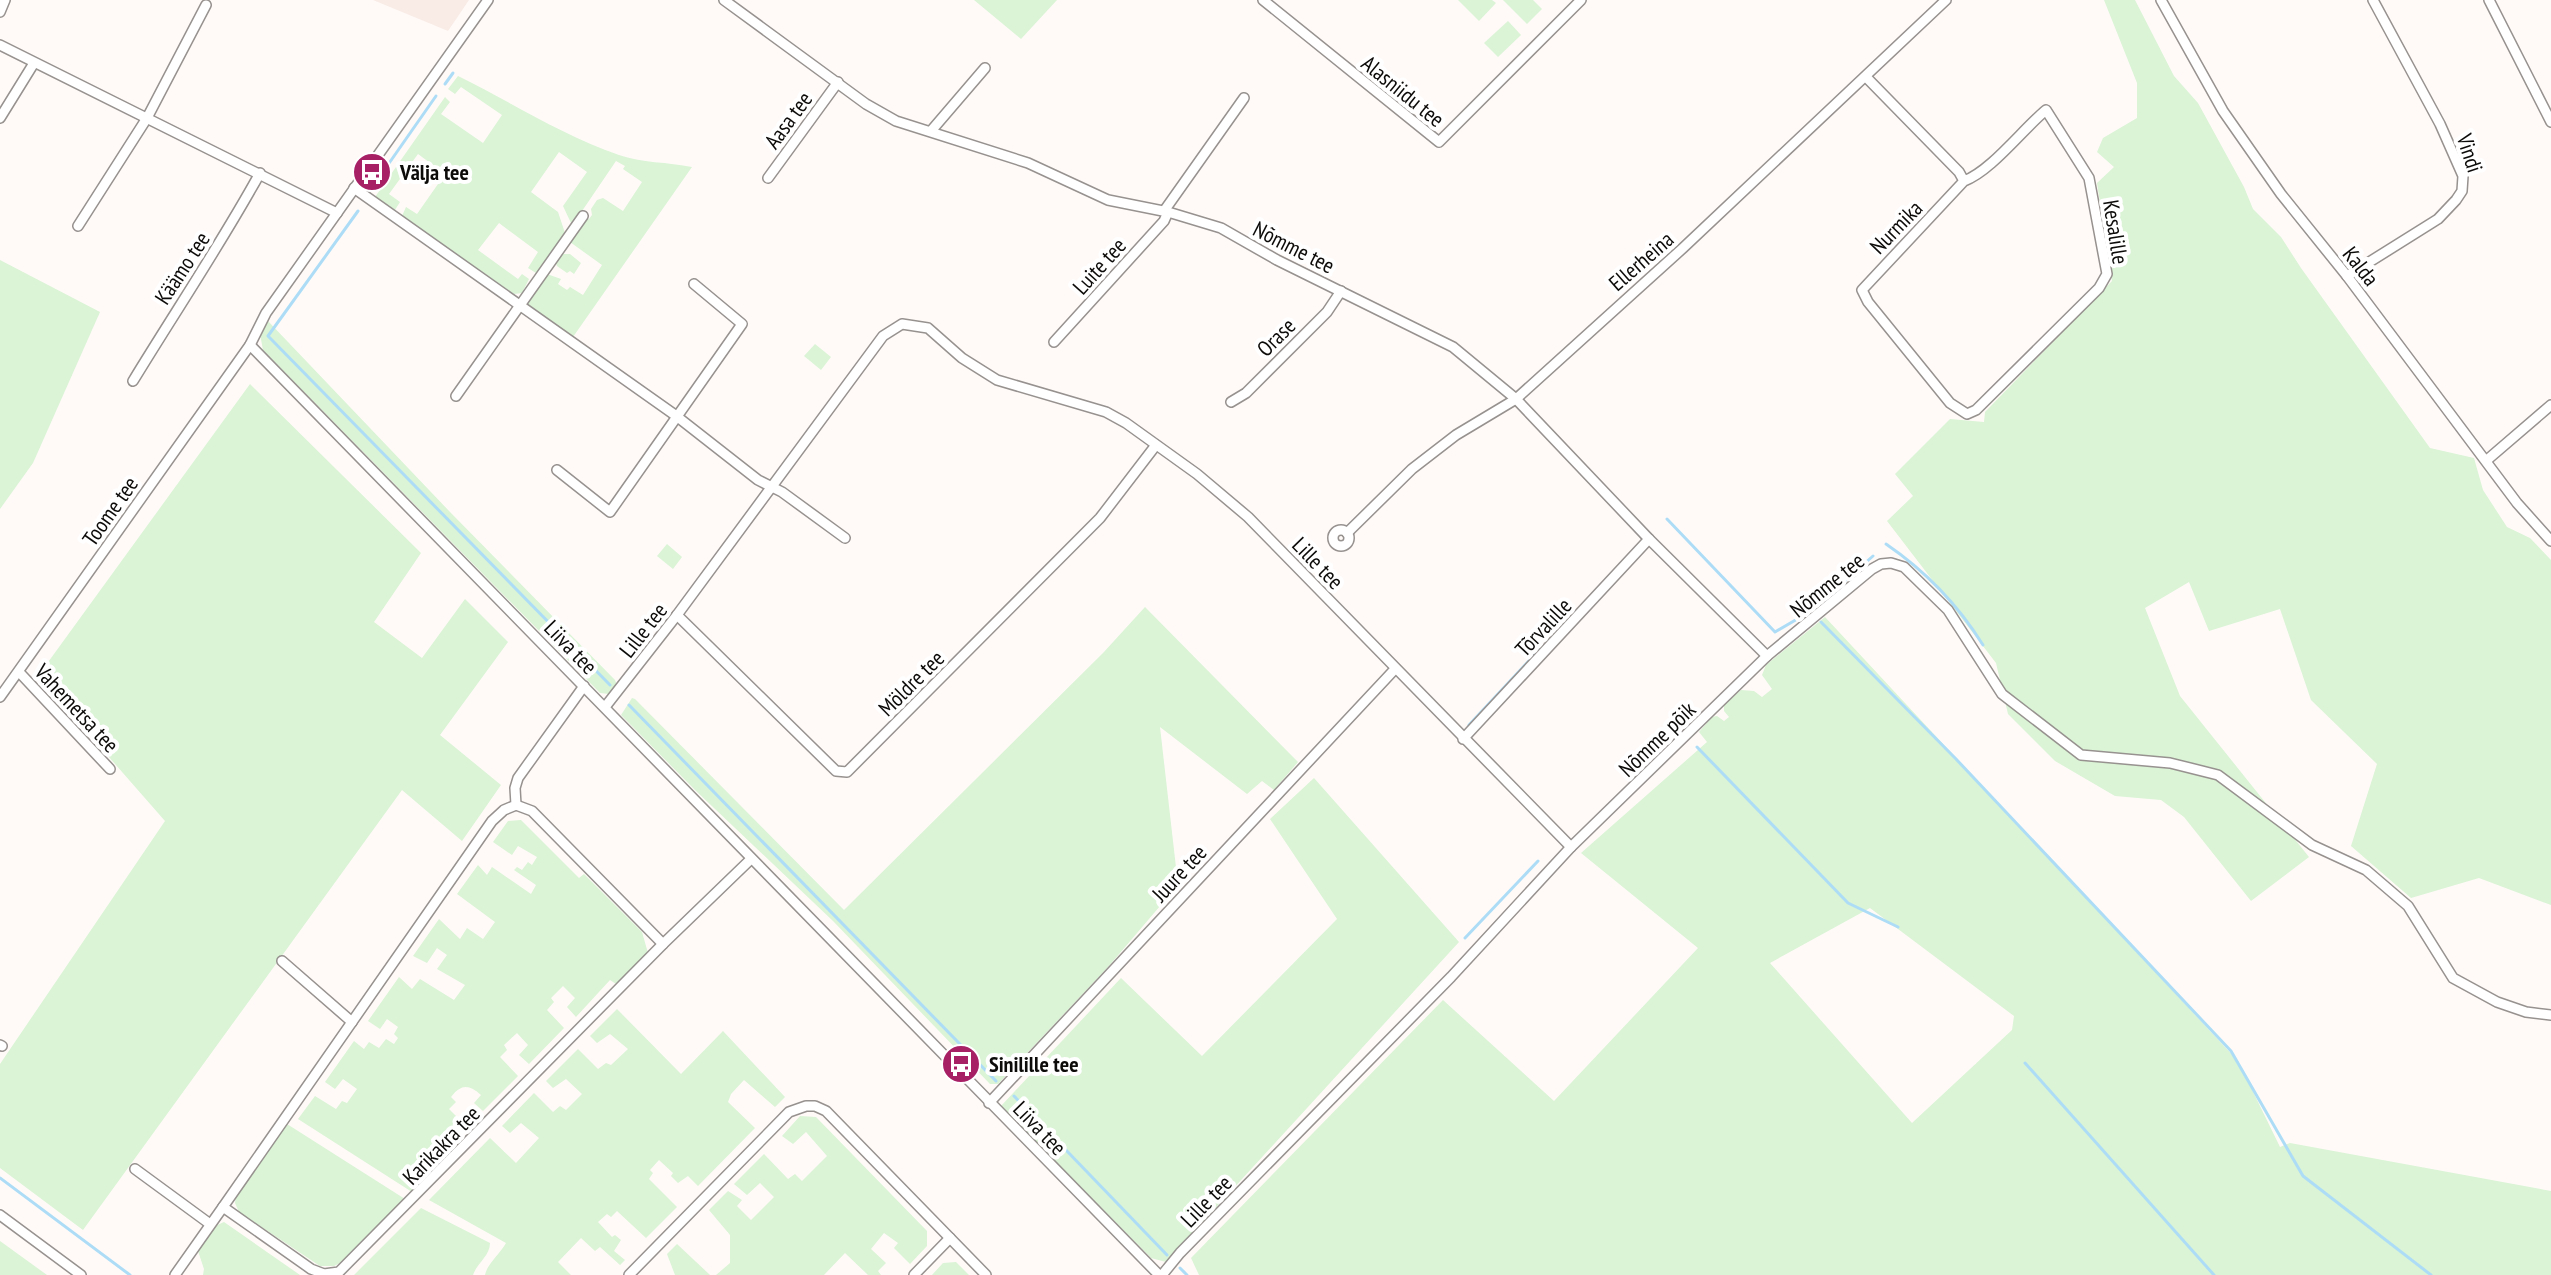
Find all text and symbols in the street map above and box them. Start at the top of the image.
street label: Alasniidu tee [1356,49,1450,133]
street label: Aasa tee [758,86,818,154]
street label: Vindi [2450,129,2489,176]
bus stop icon: Välja tee [351,151,393,193]
place label: Välja tee [399,158,469,186]
street label: Nurmika [1864,194,1928,260]
street label: Kesalille [2097,198,2135,266]
street label: Nõmme tee [1249,215,1339,279]
street label: Ellerheina [1603,225,1679,297]
street label: Käämo tee [148,226,216,310]
street label: Luite tee [1066,232,1132,300]
street label: Kalda [2337,241,2385,291]
street label: Orase [1251,312,1301,362]
street label: Toome tee [76,471,144,551]
street label: Lille tee [1286,531,1350,595]
street label: Nõmme tee [1784,547,1870,623]
street label: Tõrvalille [1509,592,1577,662]
street label: Lille tee [613,597,673,663]
street label: Liiva tee [539,614,603,680]
street label: Möldre tee [872,644,950,722]
street label: Vahemetsa tee [28,657,125,758]
street label: Nõmme põik [1613,695,1702,782]
street label: Juure tee [1145,839,1212,908]
bus stop icon: Sinilille tee [940,1043,982,1085]
place label: Sinilille tee [989,1050,1079,1078]
street label: Liiva tee [1008,1095,1072,1161]
street label: Karikakra tee [396,1100,486,1190]
street label: Lille tee [1174,1169,1238,1233]

